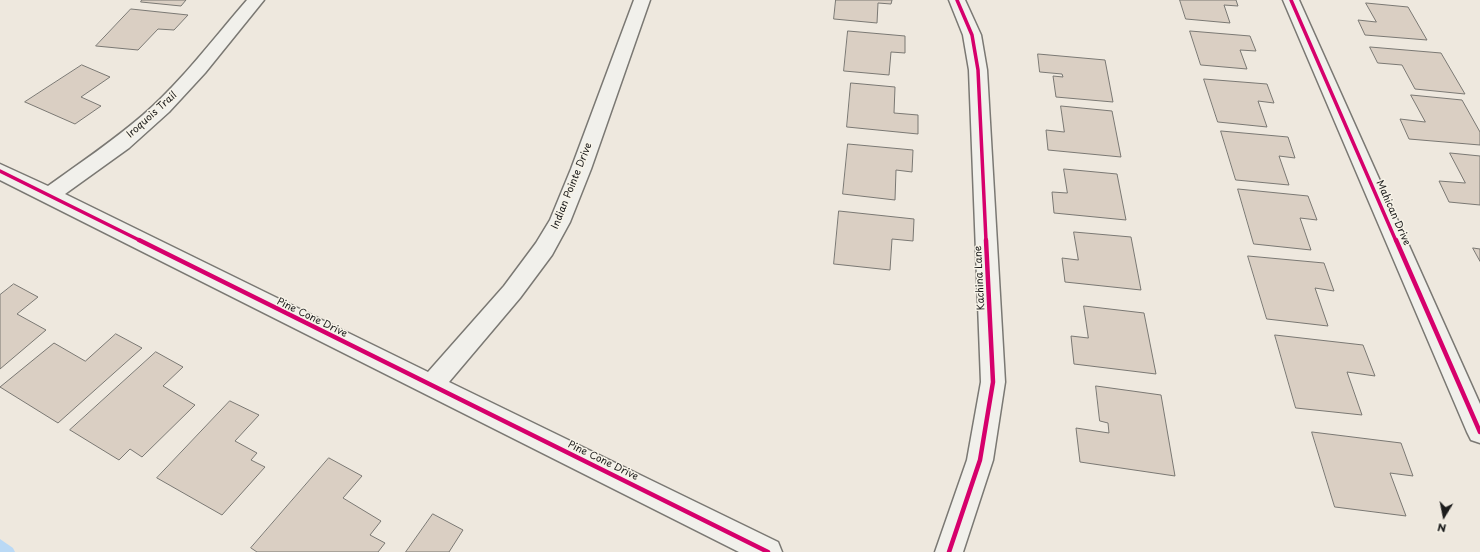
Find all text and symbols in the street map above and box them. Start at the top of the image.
street label: Iroquois Trail [124,89,180,141]
street label: Indian Pointe Drive [549,141,595,231]
street label: Mahican Drive [1373,179,1413,247]
street label: Kachina Lane [972,245,988,311]
street label: Pine Cone Drive [275,296,349,340]
street label: Pine Cone Drive [566,439,640,483]
north arrow [1424,496,1464,536]
text: N [1436,519,1448,537]

